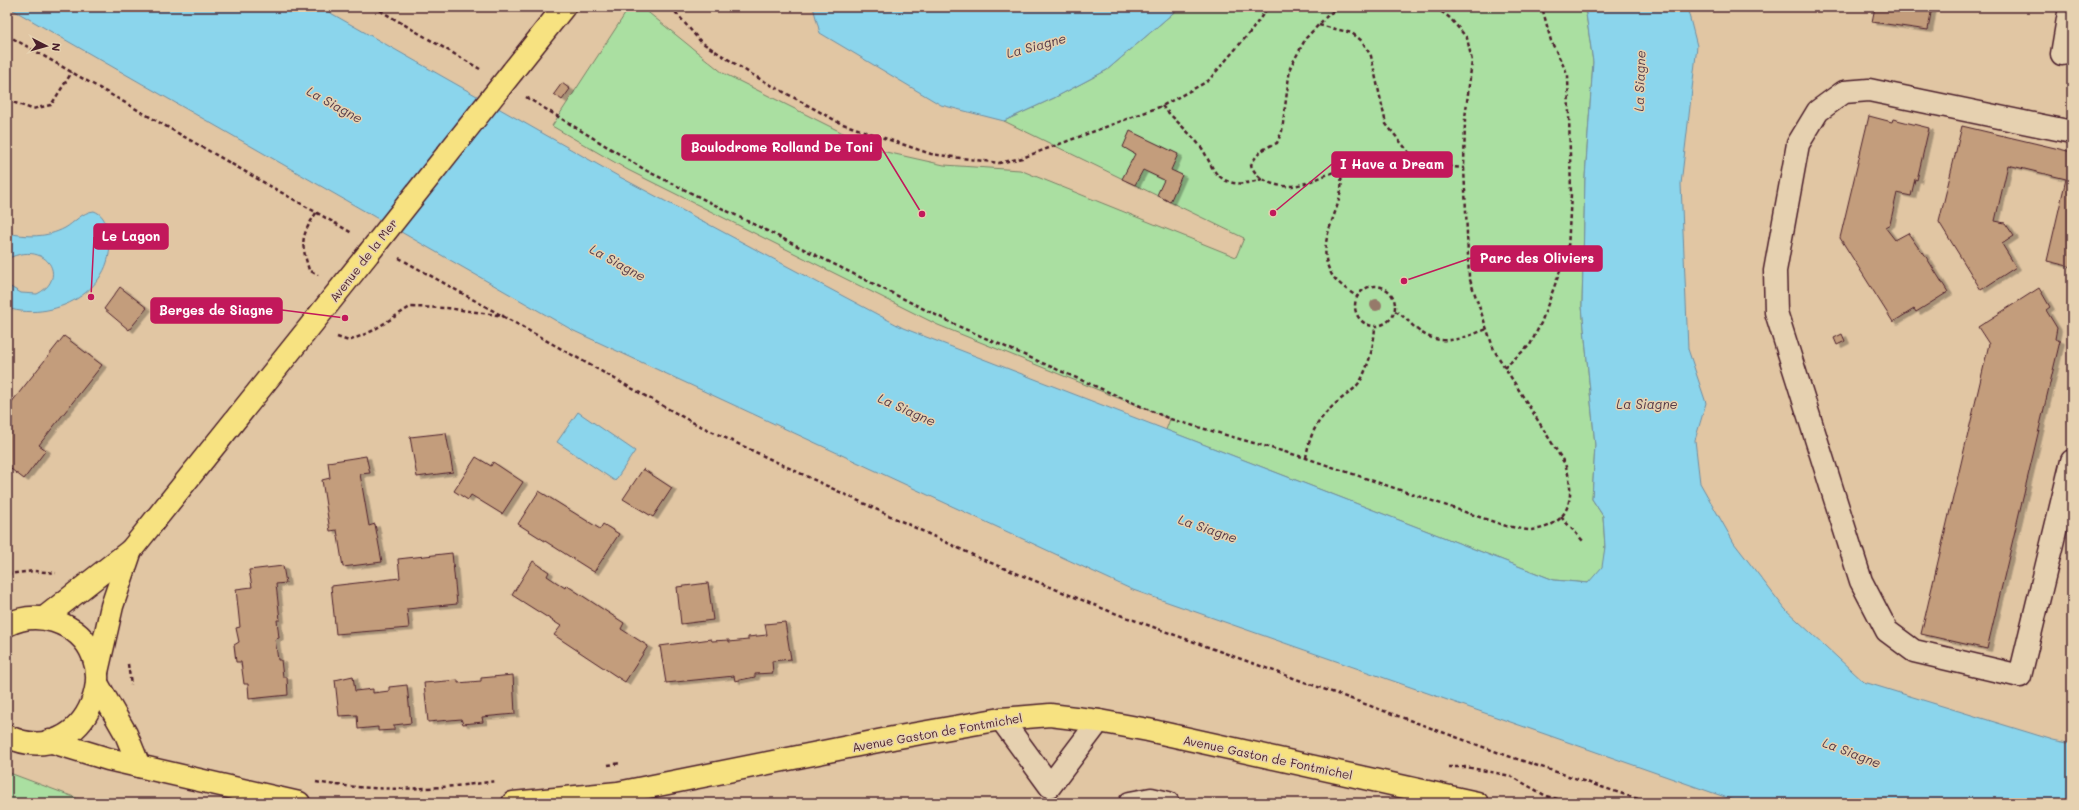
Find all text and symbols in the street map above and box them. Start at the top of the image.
north arrow [26,26,66,66]
water label: La Siagne [1004,29,1068,61]
text: N [49,42,64,52]
water label: La Siagne [1629,50,1649,112]
water label: La Siagne [304,82,366,126]
callout: Boulodrome Rolland De Toni [682,135,881,160]
text: Boulodrome Rolland De Toni [691,138,873,155]
callout: I Have a Dream [1332,152,1452,177]
text: I Have a Dream [1340,155,1444,172]
street label: Avenue de la Mer [325,215,401,305]
callout: Le Lagon [94,224,168,249]
text: Le Lagon [102,227,160,244]
water label: La Siagne [587,240,649,284]
callout: Parc des Oliviers [1471,246,1602,271]
text: Parc des Oliviers [1480,249,1594,266]
callout: Berges de Siagne [151,298,282,323]
text: Berges de Siagne [159,301,273,318]
water label: La Siagne [876,389,938,429]
water label: La Siagne [1616,395,1678,412]
water label: La Siagne [1176,510,1240,546]
street label: Avenue Gaston de Fontmichel [851,709,1023,755]
street label: Avenue Gaston de Fontmichel [1182,731,1354,783]
water label: La Siagne [1820,733,1884,771]

